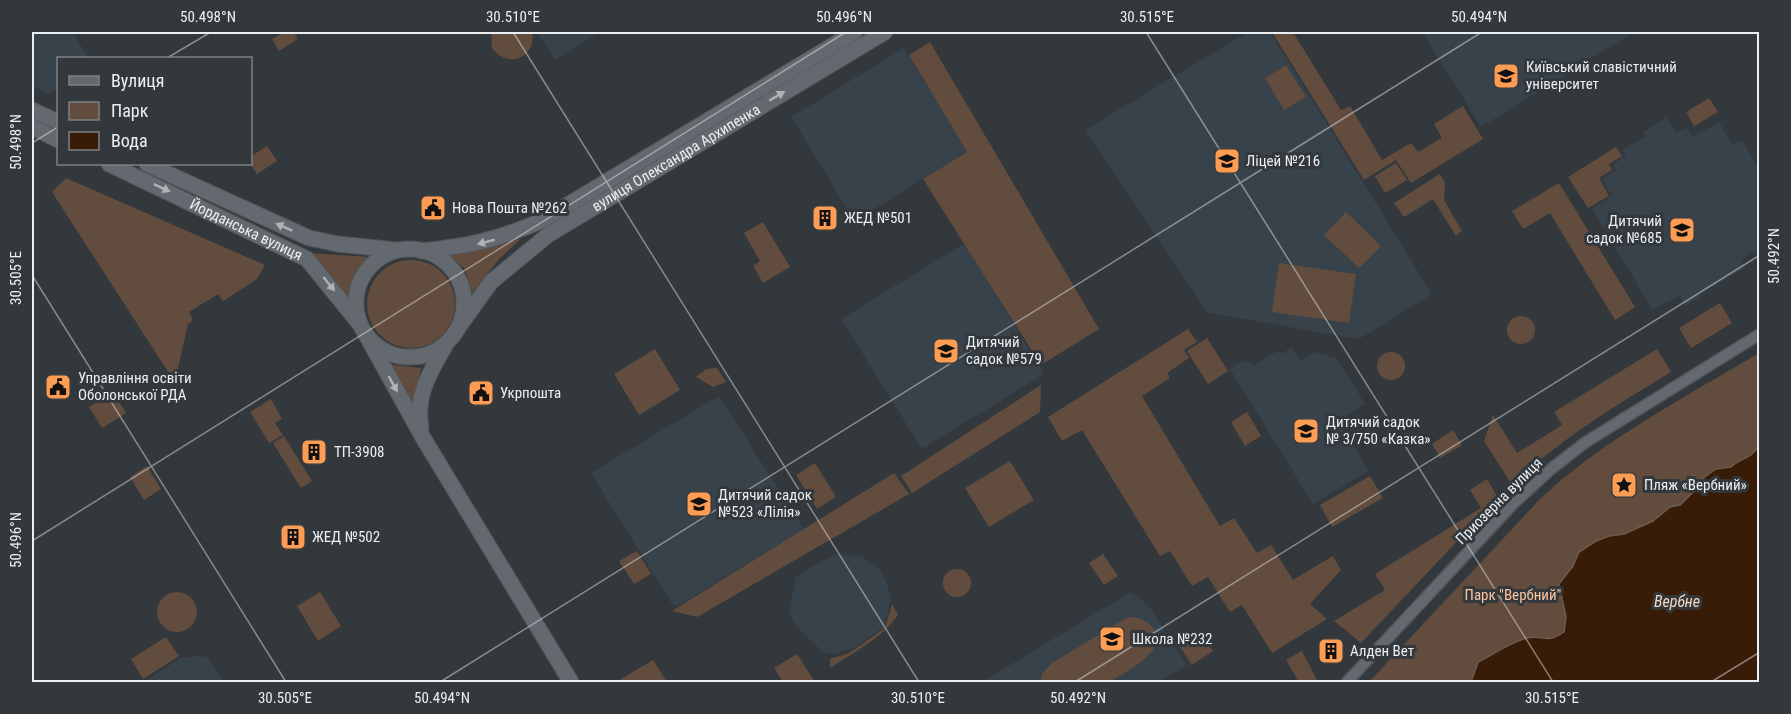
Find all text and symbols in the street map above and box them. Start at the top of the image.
text: 50.498°N [180,8,236,26]
text: 30.510°E [486,8,540,26]
text: 50.496°N [816,8,872,26]
text: 30.515°E [1120,8,1174,26]
text: 50.494°N [1451,8,1507,26]
legend [57,57,252,165]
place label: Київський славістичний університет [1526,58,1677,93]
school or university icon: Київський славістичний університет [1491,61,1521,91]
text: Вулиця [111,70,165,91]
one-way arrow [769,91,785,102]
text: Парк [111,100,149,121]
street label: вулиця Олександра Архипенка [589,100,763,215]
text: 50.498°N [7,114,25,170]
text: Вода [111,130,148,151]
school or university icon: Ліцей №216 [1212,146,1242,176]
place label: Ліцей №216 [1246,152,1320,170]
one-way arrow [153,184,170,193]
public building icon: Нова Пошта №262 [418,193,448,223]
street label: Йорданська вулиця [187,195,305,264]
place label: Нова Пошта №262 [452,199,567,217]
building icon: ЖЕД №501 [810,203,840,233]
place label: ЖЕД №501 [844,209,912,227]
place label: Дитячий садок №685 [1586,212,1662,247]
school or university icon: Дитячий садок №685 [1667,215,1697,245]
one-way arrow [275,223,292,232]
text: 50.492°N [1765,228,1783,284]
one-way arrow [477,238,495,247]
text: 30.505°E [7,251,25,305]
one-way arrow [322,277,334,292]
place label: Дитячий садок №579 [966,333,1042,368]
school or university icon: Дитячий садок №579 [931,336,961,366]
place label: Управління освіти Оболонської РДА [78,369,192,404]
public building icon: Управління освіти Оболонської РДА [43,372,73,402]
one-way arrow [388,376,398,393]
public building icon: Укрпошта [466,378,496,408]
place label: Укрпошта [500,384,561,402]
place label: Дитячий садок № 3/750 «Казка» [1326,413,1431,448]
school or university icon: Дитячий садок № 3/750 «Казка» [1291,416,1321,446]
building icon: ТП-3908 [299,437,329,467]
place label: ТП-3908 [334,443,384,461]
street label: Приозерна вулиця [1452,454,1546,548]
place icon: Пляж «Вербний» [1609,470,1639,500]
place label: Пляж «Вербний» [1644,476,1747,494]
place label: Дитячий садок №523 «Лілія» [718,486,812,521]
school or university icon: Дитячий садок №523 «Лілія» [684,489,714,519]
text: 50.496°N [7,512,25,568]
building icon: ЖЕД №502 [278,522,308,552]
place label: ЖЕД №502 [312,528,380,546]
park label: Парк "Вербний" [1465,586,1562,604]
water label: Вербне [1654,592,1700,611]
school or university icon: Школа №232 [1097,624,1127,654]
place label: Школа №232 [1132,630,1212,648]
building icon: Алден Вет [1316,636,1346,666]
place label: Алден Вет [1350,642,1414,660]
text: 30.505°E [258,689,312,707]
text: 50.494°N [414,689,470,707]
text: 30.510°E [891,689,945,707]
text: 50.492°N [1050,689,1106,707]
text: 30.515°E [1525,689,1579,707]

